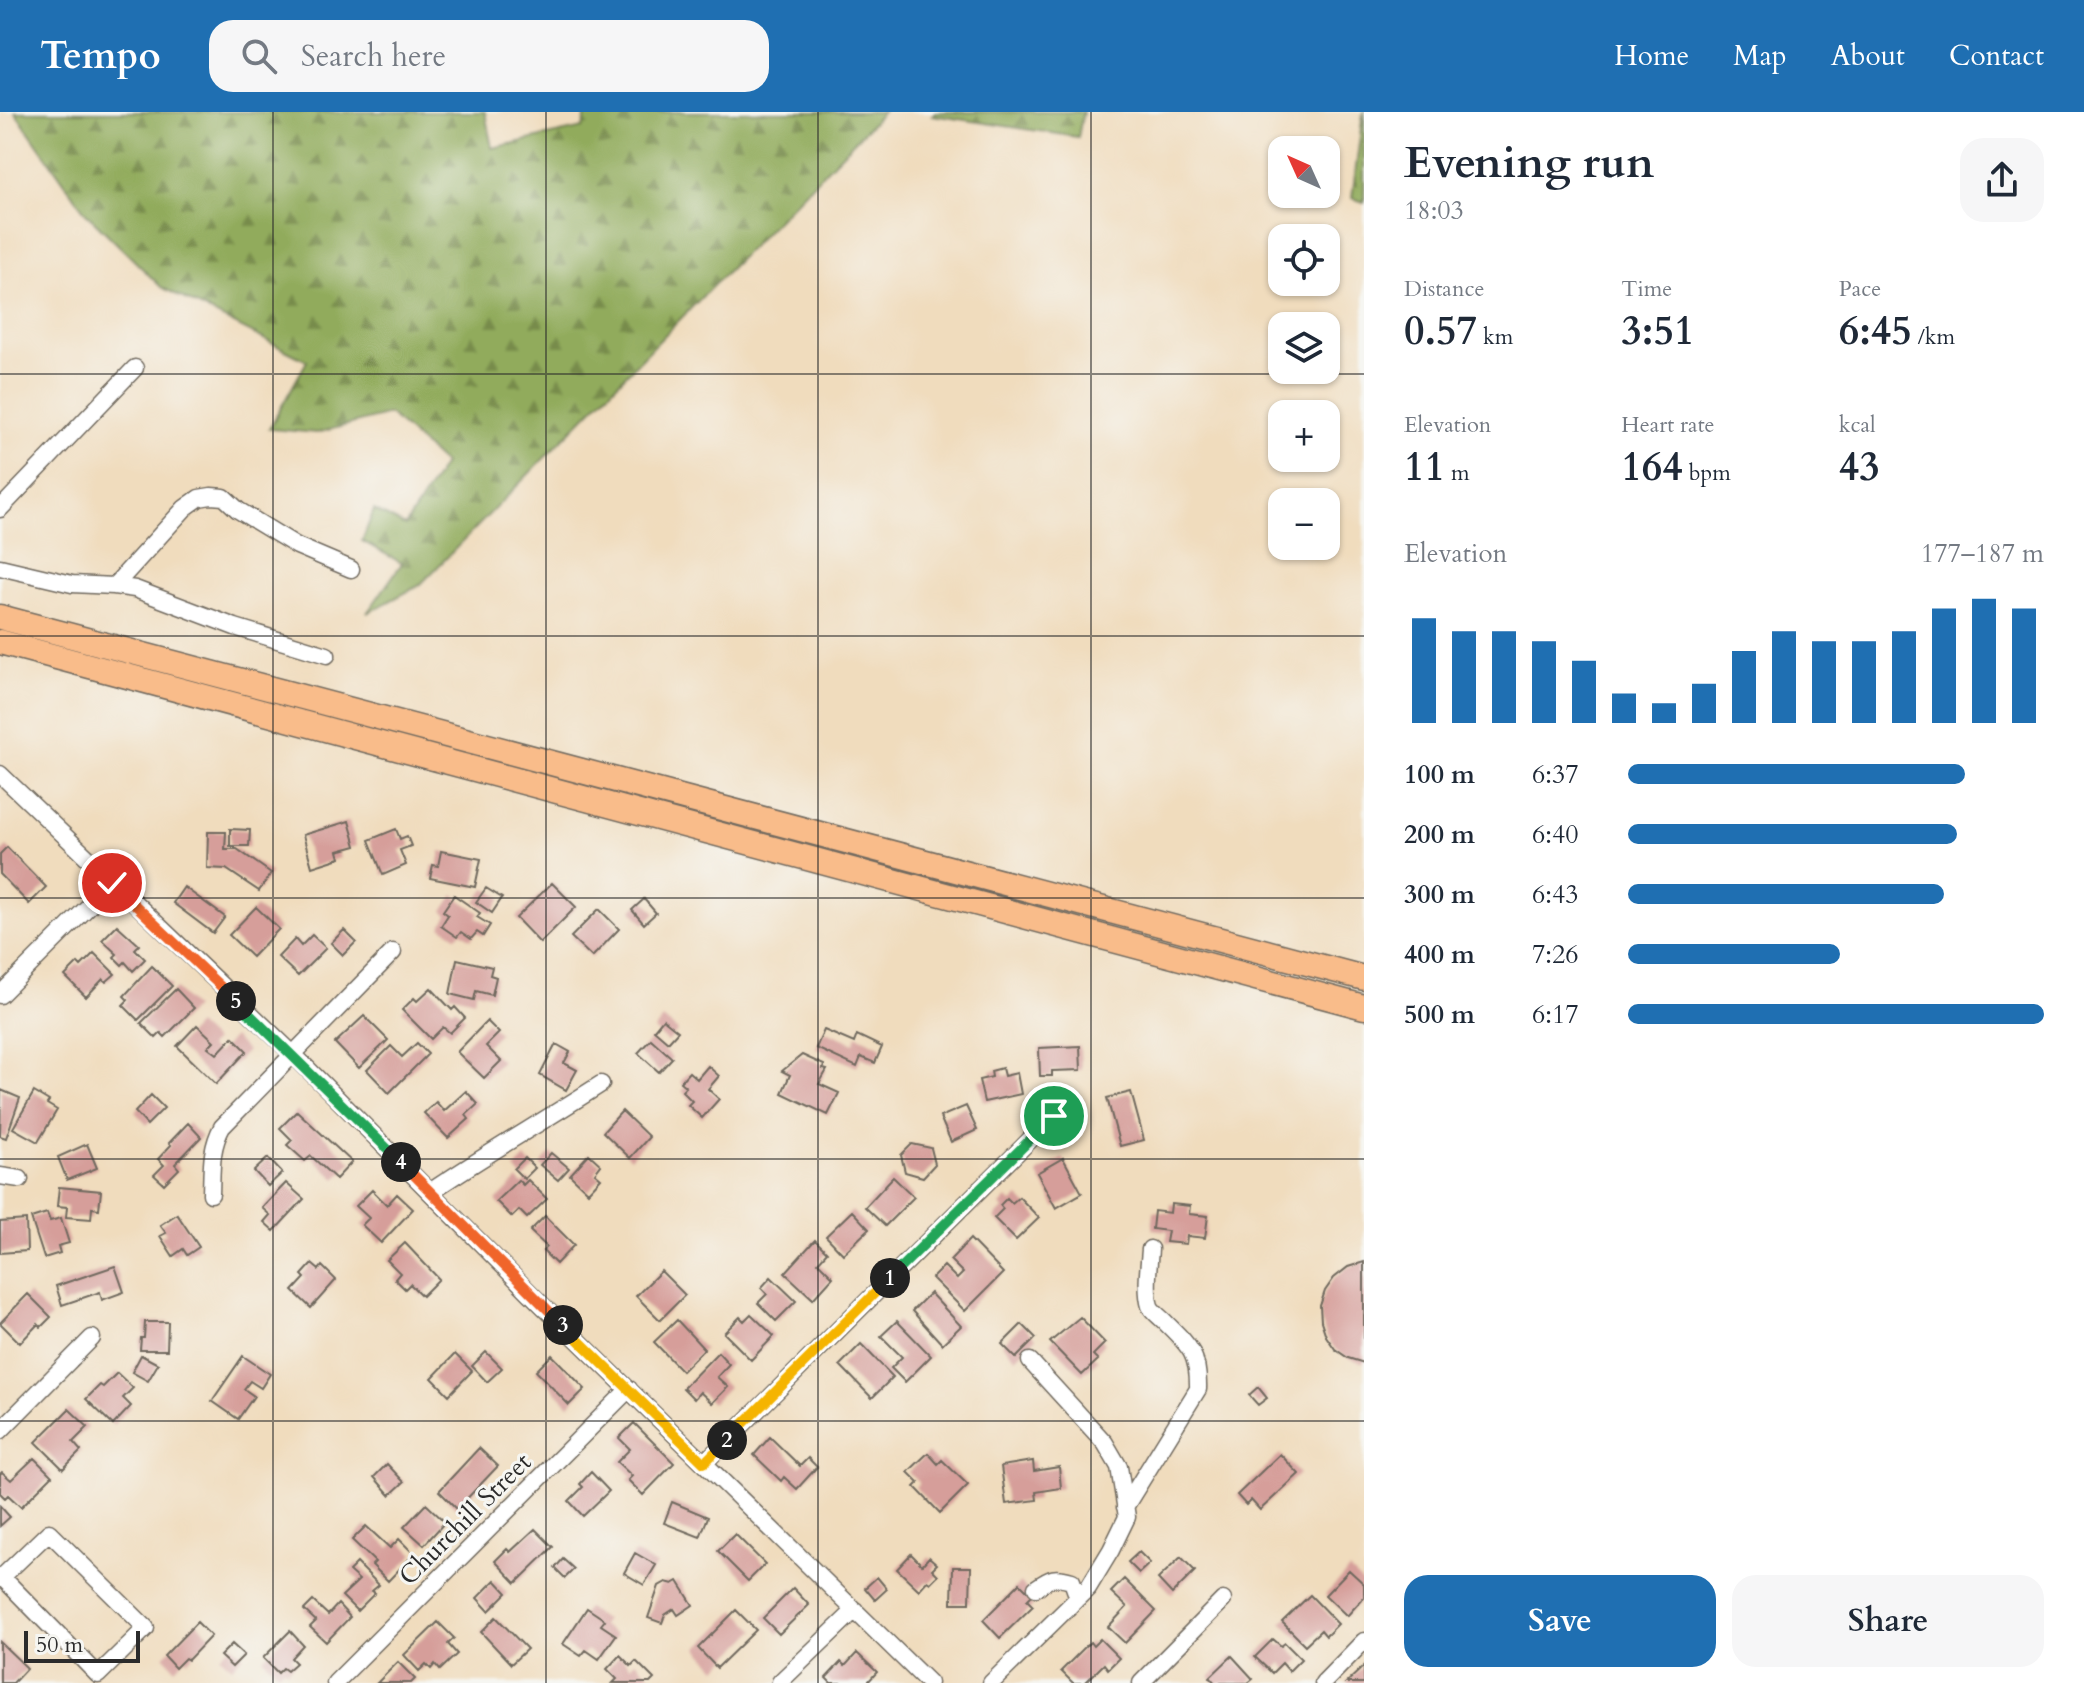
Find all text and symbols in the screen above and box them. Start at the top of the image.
search box [209,20,769,92]
text: Tempo [40,30,161,82]
icon: search [237,34,281,78]
text: Search here [301,36,446,77]
text: Home [1614,37,1689,75]
text: Map [1733,37,1787,75]
text: About [1831,37,1905,75]
text: Contact [1949,37,2044,75]
text: Evening run [1404,133,1654,193]
north arrow [1268,136,1340,208]
map controls [1268,136,1340,560]
button: share [1960,138,2044,222]
text: 18:03 [1404,193,1464,228]
button: locate [1268,224,1340,296]
text: Distance [1404,274,1484,304]
text: Time [1621,274,1672,304]
text: Pace [1839,274,1881,304]
text: 0.57 [1404,304,1477,359]
text: 3:51 [1621,304,1694,359]
text: 6:45 [1839,304,1912,359]
button: layers [1268,312,1340,384]
text: km [1477,322,1513,352]
text: /km [1912,322,1955,352]
button: + [1268,400,1340,472]
text: Elevation [1404,410,1491,440]
text: Heart rate [1621,410,1715,440]
text: kcal [1839,410,1876,440]
text: 11 [1404,440,1445,495]
text: 164 [1621,440,1683,495]
text: 43 [1839,440,1880,495]
text: m [1445,458,1470,488]
text: bpm [1683,458,1731,488]
button: − [1268,488,1340,560]
text: Elevation [1404,536,1507,571]
text: 177–187 m [1921,536,2044,571]
text: 100 m [1404,757,1475,792]
text: 6:37 [1532,757,1579,792]
text: 200 m [1404,817,1475,852]
text: 6:40 [1532,817,1579,852]
pin [78,849,146,917]
icon: check [90,861,134,905]
text: 300 m [1404,877,1475,912]
text: 6:43 [1532,877,1579,912]
text: 400 m [1404,937,1475,972]
text: 7:26 [1532,937,1579,972]
pin: 5 [216,981,256,1021]
text: 5 [230,986,242,1016]
text: 500 m [1404,997,1475,1032]
text: 6:17 [1532,997,1579,1032]
pin [1020,1082,1088,1150]
icon: arrive [1032,1094,1076,1138]
pin: 4 [381,1142,421,1182]
text: 4 [395,1147,407,1177]
pin: 1 [870,1258,910,1298]
text: 1 [884,1263,896,1293]
pin: 3 [543,1305,583,1345]
text: 3 [557,1310,569,1340]
pin: 2 [707,1420,747,1460]
text: 2 [721,1425,733,1455]
street label: Churchill Street [391,1445,539,1593]
button: Save [1404,1575,1716,1667]
button: Share [1732,1575,2044,1667]
scale bar [24,1627,140,1663]
text: 50 m [36,1630,83,1660]

